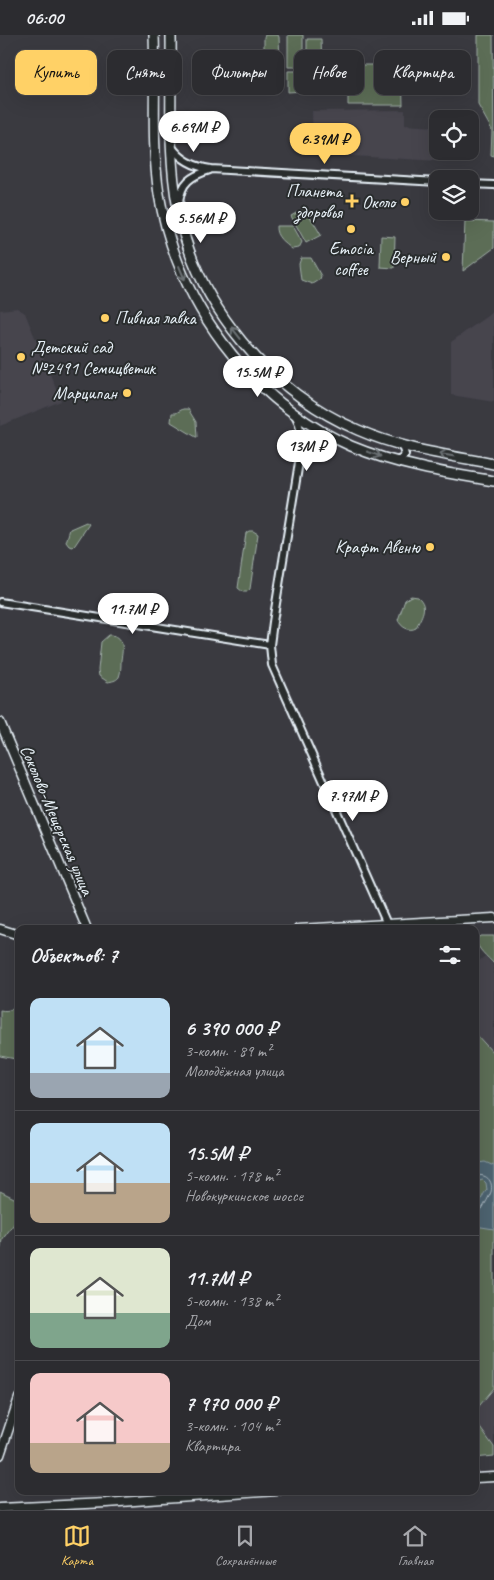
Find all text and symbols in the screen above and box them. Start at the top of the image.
text: 06:00 [25,6,63,30]
chip: Купить [15,50,97,95]
chip: Снять [107,50,182,95]
chip: Фильтры [192,50,284,95]
chip: Новое [294,50,364,95]
chip: Квартира [374,50,471,95]
map controls [429,110,479,220]
button: locate [429,110,479,160]
pin: 6.69M ₽ [148,111,240,153]
text: 6.69M ₽ [169,117,219,137]
pin: 6.39M ₽ [279,123,371,165]
text: 6.39M ₽ [301,129,349,149]
button: layers [429,170,479,220]
place label: Планета здоровья [286,180,344,224]
place label: Около [362,191,397,213]
marker: Планета здоровья [346,195,358,207]
marker: Около [399,196,411,208]
pin: 5.56M ₽ [155,201,247,244]
text: 5.56M ₽ [177,208,225,228]
marker: Emocia coffee [345,223,357,235]
place label: Emocia coffee [329,237,374,280]
place label: Верный [390,246,437,268]
marker: Верный [440,251,452,263]
one-way arrow [177,265,187,280]
place label: Пивная лавка [115,307,198,329]
marker: Пивная лавка [99,312,111,324]
one-way arrow [230,327,241,340]
place label: Детский сад №2491 Семицветик [31,336,157,379]
marker: Детский сад №2491 Семицветик [15,351,27,363]
pin: 15.5M ₽ [212,355,304,398]
text: 15.5M ₽ [234,362,282,382]
place label: Марципан [53,382,119,404]
marker: Марципан [121,387,133,399]
pin: 13M ₽ [272,429,342,472]
text: 13M ₽ [288,436,326,456]
one-way arrow [438,449,454,459]
one-way arrow [366,450,382,459]
place label: Крафт Авеню [335,536,421,558]
marker: Крафт Авеню [424,541,436,553]
pin: 11.7M ₽ [87,593,179,635]
text: 11.7M ₽ [109,599,157,619]
street label: Соколово-Мещерская улица [15,741,99,900]
pin: 7.97M ₽ [307,779,399,822]
text: 7.97M ₽ [329,786,377,806]
icon: filters [436,941,464,969]
text: Объектов: 7 [30,942,118,968]
text: 6 390 000 ₽ [185,1015,277,1041]
icon: home [70,1018,130,1078]
text: 3-комн. · 89 m² [185,1041,271,1061]
text: Молодёжная улица [185,1061,284,1081]
text: 15.5M ₽ [185,1140,248,1166]
icon: home [70,1143,130,1203]
text: 5-комн. · 178 m² [185,1166,278,1186]
text: Новокуркинское шоссе [185,1186,303,1206]
text: 11.7M ₽ [185,1265,249,1291]
icon: home [70,1268,130,1328]
text: 5-комн. · 138 m² [185,1291,278,1311]
text: Дом [185,1311,211,1331]
text: 7 970 000 ₽ [185,1390,277,1416]
icon: home [70,1393,130,1453]
text: 3-комн. · 104 m² [185,1416,278,1436]
text: Квартира [185,1436,240,1456]
tab: Карта [61,1522,93,1569]
tab: Сохранённые [215,1522,276,1569]
tab: Главная [398,1522,433,1569]

